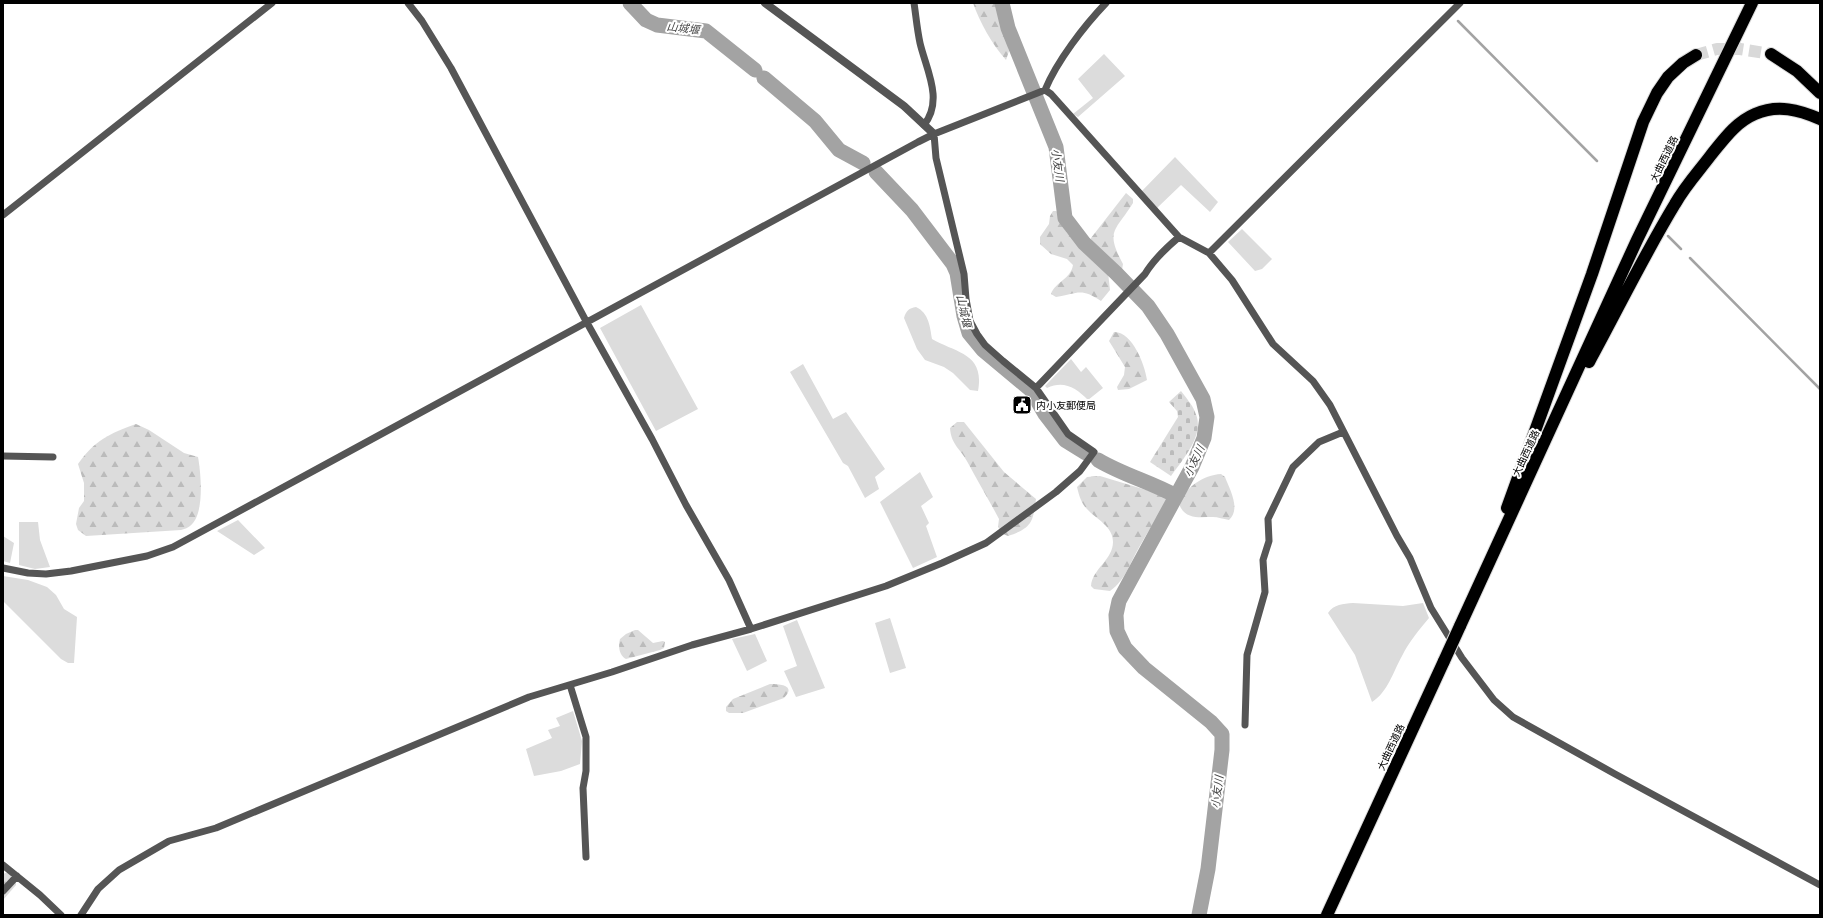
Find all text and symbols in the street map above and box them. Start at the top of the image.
water label: 山城堰 [666,19,702,37]
street label: 大曲西道路 [1647,134,1681,184]
water label: 小友川 [1049,148,1067,183]
water label: 山城堰 [953,293,975,331]
public building icon: 内小友郵便局 [1011,394,1033,416]
place label: 内小友郵便局 [1036,399,1096,412]
street label: 大曲西道路 [1510,428,1542,478]
water label: 小友川 [1181,442,1208,479]
street label: 大曲西道路 [1375,722,1407,772]
water label: 小友川 [1208,774,1226,809]

